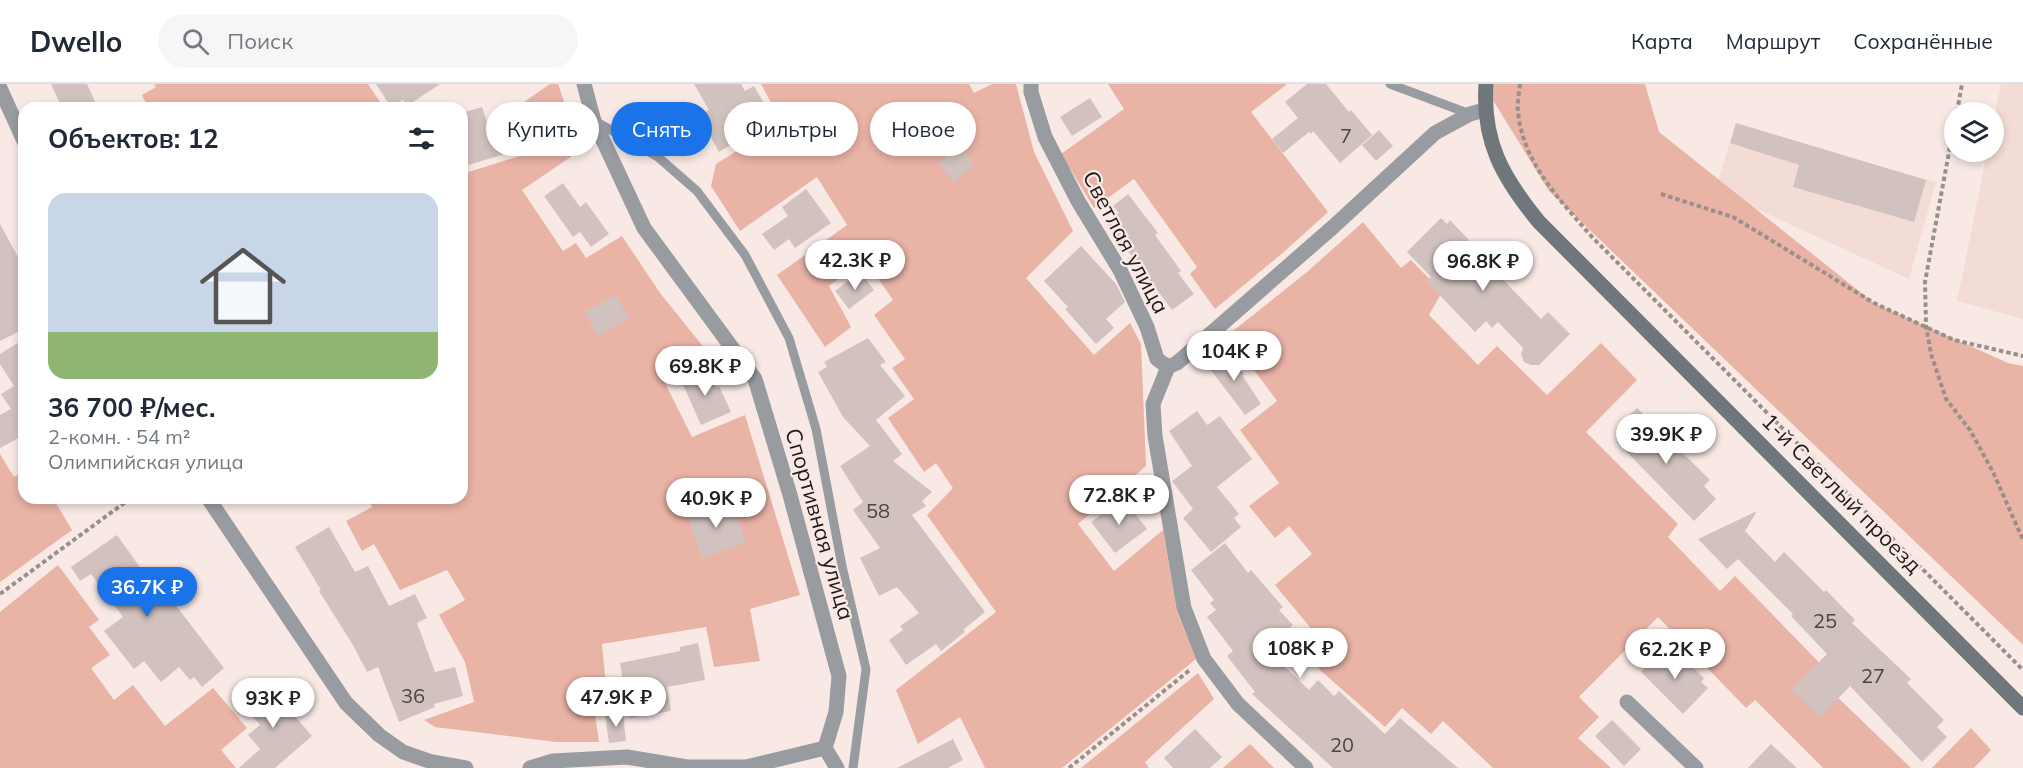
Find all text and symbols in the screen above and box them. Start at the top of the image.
search box [158,14,578,68]
text: Dwello [30,24,122,59]
icon: search [179,25,212,58]
text: Поиск [227,27,293,55]
text: Карта [1631,28,1693,54]
text: Маршрут [1726,28,1820,54]
text: Сохранённые [1853,28,1993,54]
chip: Купить [486,102,599,156]
chip: Снять [611,102,712,156]
chip: Фильтры [724,102,858,156]
chip: Новое [870,102,976,156]
map controls [1944,102,2004,162]
button: layers [1944,102,2004,162]
text: Объектов: 12 [48,122,219,155]
icon: filters [405,122,438,155]
house number: 7 [1340,123,1352,148]
street label: Светлая улица [1077,166,1175,318]
icon: home [189,232,297,340]
pin: 42.3K ₽ [800,240,910,291]
pin: 96.8K ₽ [1428,241,1538,292]
text: 42.3K ₽ [819,247,891,272]
text: 96.8K ₽ [1447,248,1519,273]
pin: 104K ₽ [1185,331,1283,382]
text: 104K ₽ [1201,338,1267,363]
pin: 69.8K ₽ [650,346,760,397]
text: 69.8K ₽ [669,353,741,378]
text: 36 700 ₽/мес. [48,391,215,424]
street label: 1-й Светлый проезд [1756,407,1928,579]
pin: 39.9K ₽ [1611,414,1721,465]
text: 39.9K ₽ [1630,421,1702,446]
text: 2-комн. · 54 m² [48,424,190,449]
street label: Спортивная улица [779,425,861,623]
text: Олимпийская улица [48,449,244,474]
pin: 72.8K ₽ [1064,475,1174,526]
pin: 40.9K ₽ [661,478,771,529]
text: 72.8K ₽ [1083,482,1155,507]
text: 40.9K ₽ [680,485,752,510]
house number: 58 [866,498,890,523]
pin: 36.7K ₽ [92,567,202,618]
text: 36.7K ₽ [111,574,183,599]
house number: 25 [1813,608,1837,633]
pin: 108K ₽ [1251,628,1349,679]
pin: 62.2K ₽ [1620,629,1730,680]
text: 108K ₽ [1267,635,1333,660]
text: 62.2K ₽ [1639,636,1711,661]
house number: 27 [1861,663,1885,688]
pin: 47.9K ₽ [561,677,671,728]
pin: 93K ₽ [231,678,315,729]
house number: 36 [401,683,425,708]
text: 47.9K ₽ [580,684,652,709]
text: 93K ₽ [246,685,300,710]
house number: 20 [1330,732,1354,757]

